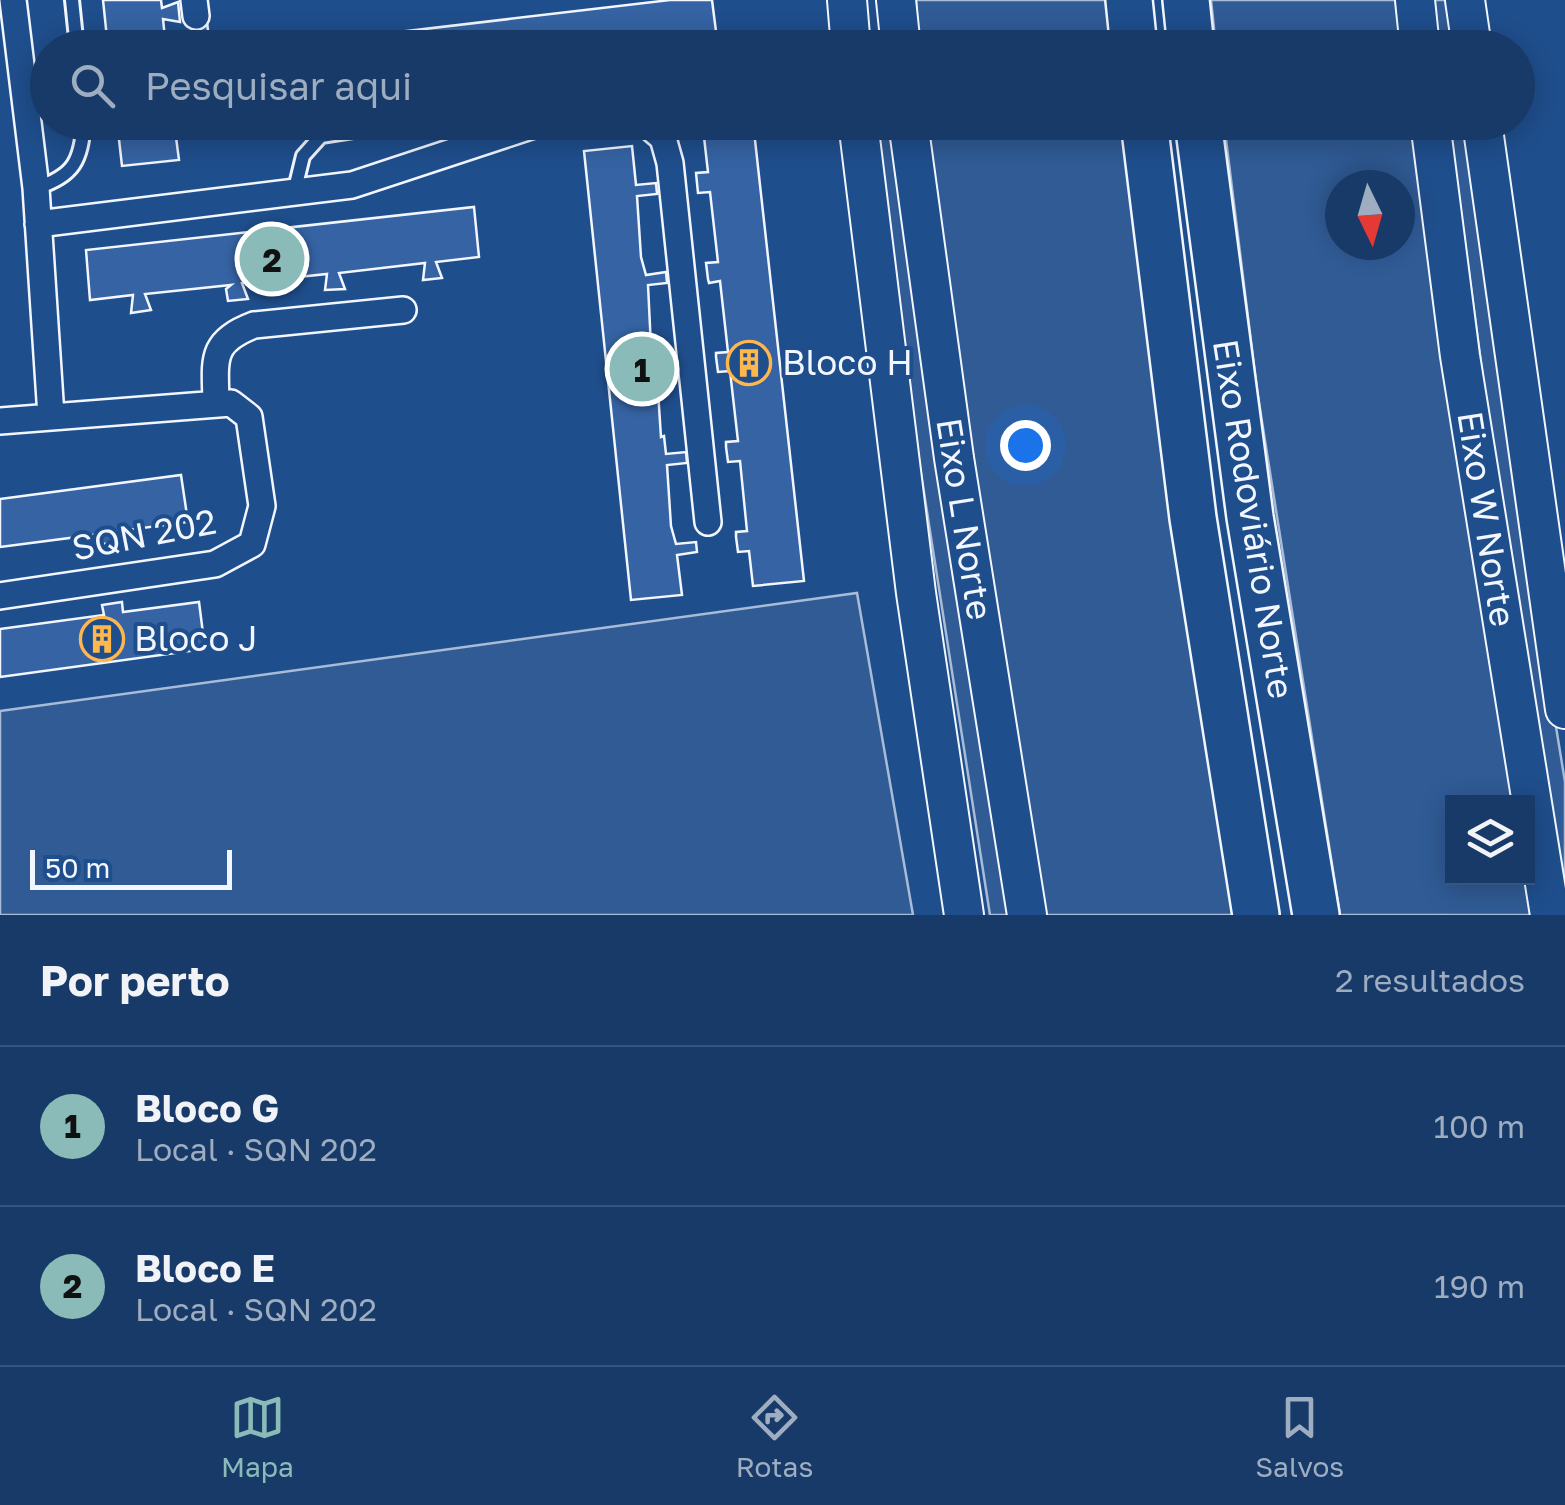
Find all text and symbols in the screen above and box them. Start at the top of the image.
search box [30,30,1535,140]
icon: search [65,58,120,113]
text: Pesquisar aqui [145,63,412,108]
north arrow [1325,170,1415,260]
pin: 2 [240,222,304,296]
pin: 1 [610,332,674,406]
street label: Eixo Rodoviário Norte [1205,336,1303,701]
building icon: Bloco H [726,340,772,386]
place label: Bloco H [782,341,913,383]
street label: Eixo W Norte [1449,408,1525,630]
street label: Eixo L Norte [928,415,1002,623]
your location [1000,420,1051,471]
street label: SQN 202 [68,499,219,569]
building icon: Bloco J [79,616,125,662]
place label: Bloco J [134,617,258,659]
map controls [1445,795,1535,885]
button: layers [1445,795,1535,885]
scale bar [30,845,232,890]
text: 50 m [45,851,110,884]
text: Por perto [40,955,230,1005]
text: 2 resultados [1335,961,1525,999]
text: Bloco G [135,1085,279,1130]
text: 1 [64,1107,81,1145]
text: 100 m [1433,1107,1525,1145]
text: Local · SQN 202 [135,1130,377,1168]
text: Bloco E [135,1245,275,1290]
text: 2 [63,1267,82,1305]
text: 190 m [1434,1267,1525,1305]
text: Local · SQN 202 [135,1290,377,1328]
tab: Mapa [221,1390,294,1483]
tab: Rotas [736,1390,813,1483]
tab: Salvos [1255,1390,1344,1483]

